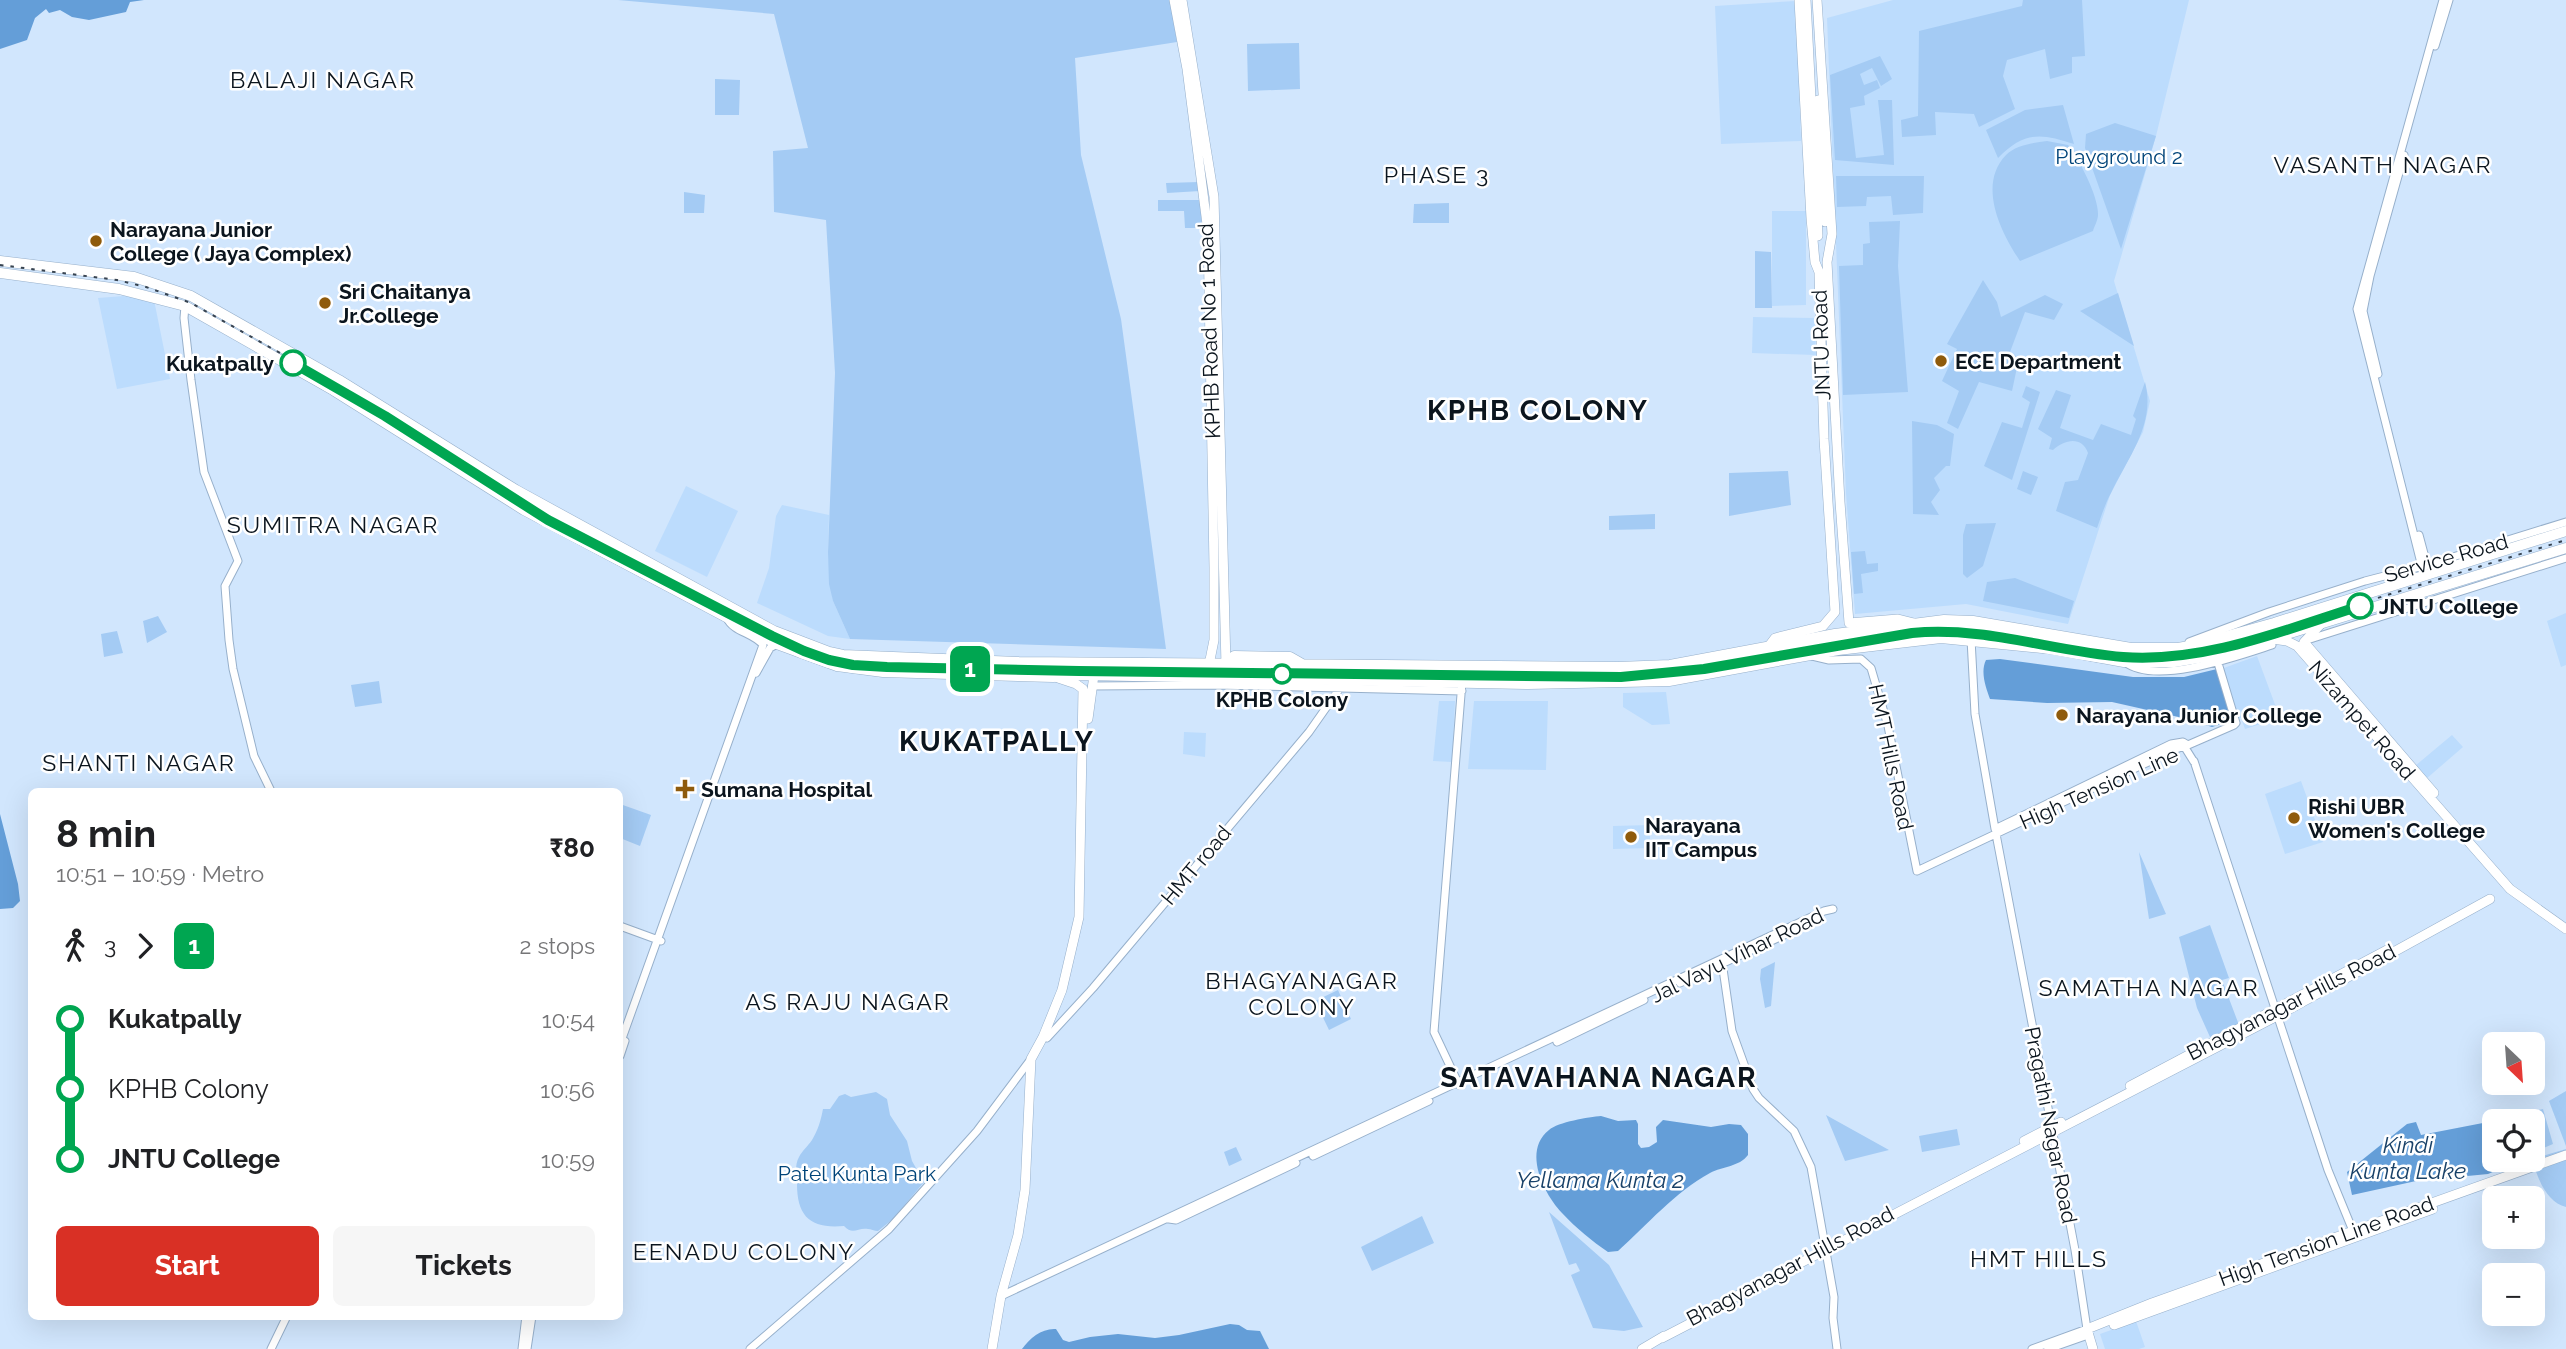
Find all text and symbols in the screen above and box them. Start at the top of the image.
district label: BALAJI NAGAR [230,66,416,93]
park label: Playground 2 [2055,144,2183,169]
district label: VASANTH NAGAR [2273,151,2493,178]
district label: PHASE 3 [1384,161,1490,188]
place label: Narayana Junior College ( Jaya Complex) [110,217,352,266]
street label: KPHB Road No 1 Road [1193,223,1225,439]
marker: Narayana Junior College ( Jaya Complex) [88,233,104,249]
place label: Sri Chaitanya Jr.College [339,279,471,328]
street label: JNTU Road [1807,289,1835,401]
marker: Sri Chaitanya Jr.College [317,295,333,311]
place label: ECE Department [1955,349,2121,374]
marker: Kukatpally [280,350,306,376]
place label: Kukatpally [166,351,274,376]
marker: ECE Department [1933,353,1949,369]
district label: KPHB COLONY [1427,394,1649,427]
district label: SUMITRA NAGAR [227,511,439,538]
street label: Service Road [2381,528,2511,588]
marker: JNTU College [2347,593,2373,619]
place label: JNTU College [2379,594,2518,619]
line badge: 1 [947,646,993,692]
text: 1 [964,654,976,683]
street label: Nizampet Road [2303,655,2421,785]
marker: KPHB Colony [1272,664,1292,684]
street label: HMT Hills Road [1863,682,1919,832]
place label: KPHB Colony [1216,687,1349,712]
place label: Narayana Junior College [2076,703,2322,728]
marker: Narayana Junior College [2054,707,2070,723]
district label: KUKATPALLY [899,725,1095,758]
street label: High Tension Line [2016,742,2182,834]
district label: SHANTI NAGAR [42,749,236,776]
place label: Sumana Hospital [701,777,873,802]
marker: Sumana Hospital [675,779,695,799]
place label: Rishi UBR Women's College [2308,794,2485,843]
marker: Rishi UBR Women's College [2286,810,2302,826]
text: 8 min [56,811,156,856]
place label: Narayana IIT Campus [1645,813,1757,862]
street label: HMT road [1156,820,1236,910]
marker: Narayana IIT Campus [1623,829,1639,845]
text: ₹80 [549,833,595,863]
text: 10:51 – 10:59 · Metro [56,860,264,887]
street label: Jal Vayu Vihar Road [1647,902,1827,1008]
icon: walk [56,927,94,965]
icon: forward [126,927,164,965]
text: 1 [188,931,200,960]
text: 3 [104,932,116,959]
text: 2 stops [520,932,595,959]
street label: Bhagyanagar Hills Road [2182,938,2400,1066]
district label: BHAGYANAGAR COLONY [1205,967,1399,1020]
district label: SAMATHA NAGAR [2039,974,2259,1001]
district label: AS RAJU NAGAR [745,988,951,1015]
text: Kukatpally [108,1004,242,1034]
text: 10:54 [542,1006,595,1033]
street label: Pragathi Nagar Road [2020,1024,2082,1226]
north arrow [2482,1032,2544,1096]
map controls [2482,1032,2545,1326]
district label: SATAVAHANA NAGAR [1440,1061,1758,1094]
text: KPHB Colony [108,1074,269,1104]
text: 10:56 [540,1076,595,1103]
button: locate [2482,1109,2545,1172]
water label: Kindi Kunta Lake [2350,1131,2466,1184]
text: JNTU College [108,1144,280,1174]
text: 10:59 [541,1146,595,1173]
park label: Patel Kunta Park [778,1161,936,1186]
water label: Yellama Kunta 2 [1516,1166,1684,1193]
button: + [2482,1186,2545,1249]
street label: High Tension Line Road [2215,1190,2437,1292]
street label: Bhagyanagar Hills Road [1682,1201,1898,1331]
button: Start [56,1226,319,1306]
button: Tickets [333,1226,595,1306]
district label: EENADU COLONY [633,1238,855,1265]
district label: HMT HILLS [1970,1245,2108,1272]
button: − [2482,1263,2545,1326]

